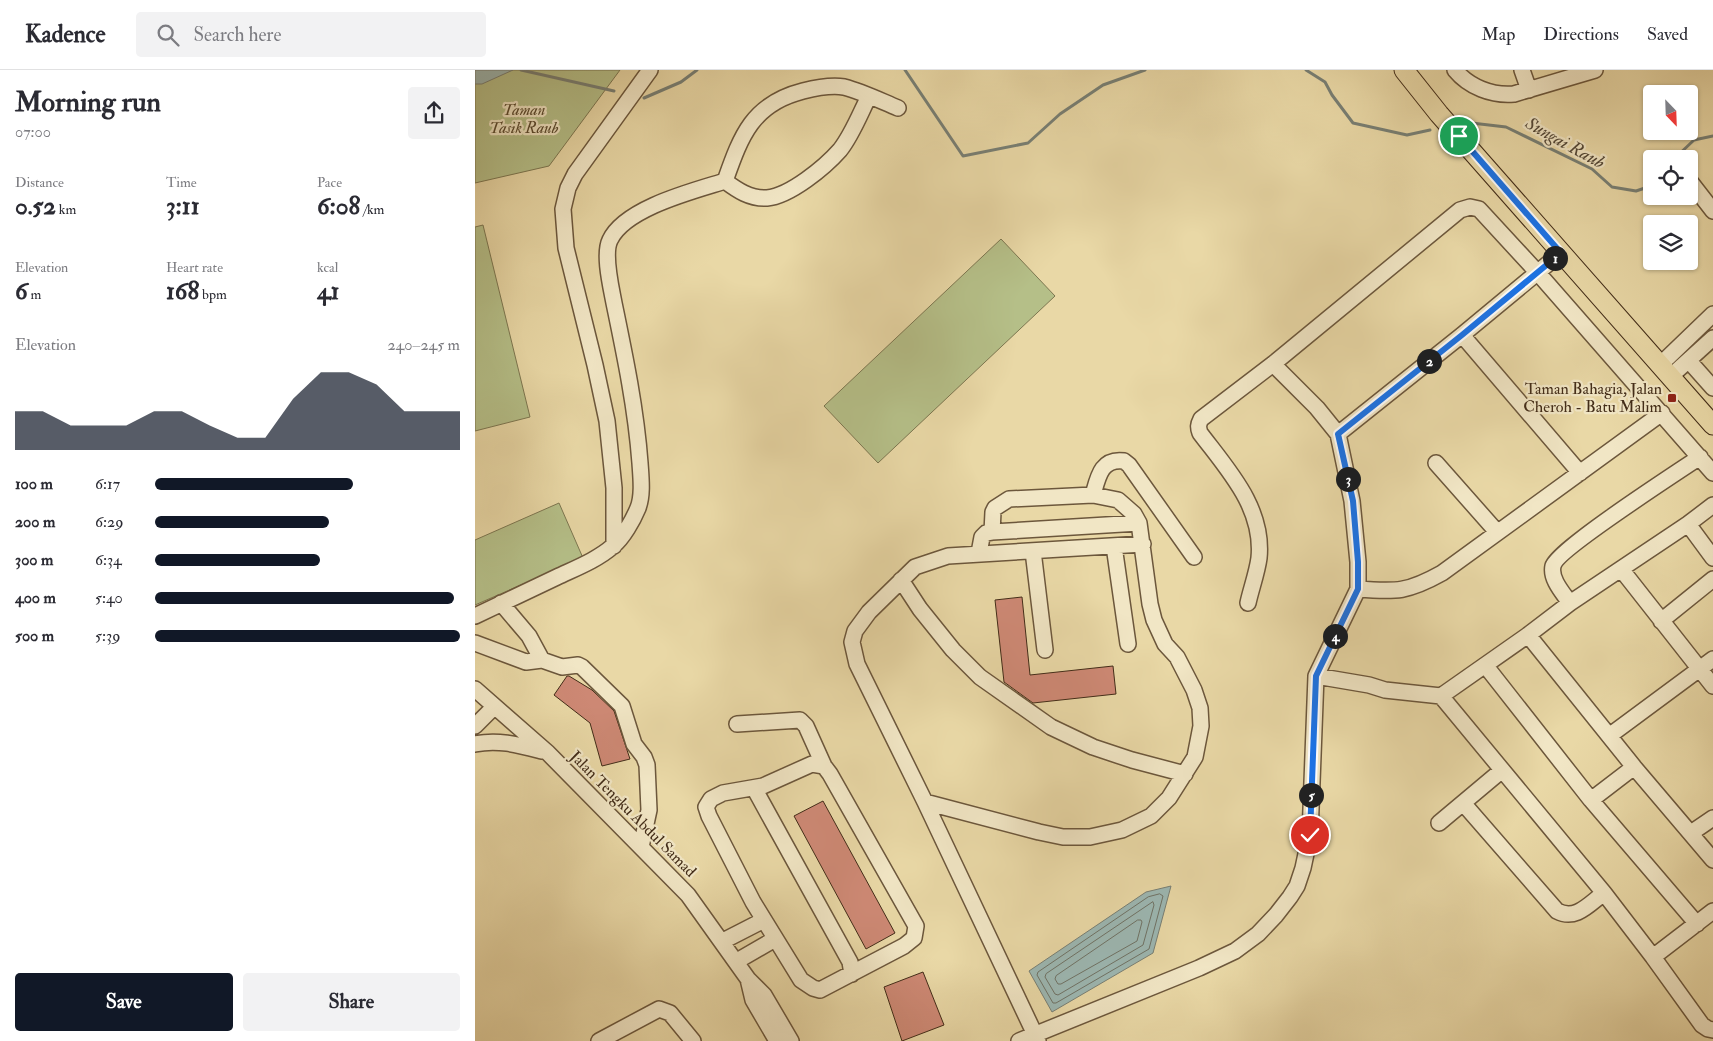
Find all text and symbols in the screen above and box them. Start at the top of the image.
search box [136,12,486,57]
text: Kadence [25,19,106,50]
icon: search [154,21,182,49]
text: Search here [194,23,281,47]
text: Map [1482,23,1515,46]
text: Directions [1543,23,1619,46]
text: Saved [1647,23,1688,46]
text: Morning run [15,85,161,120]
north arrow [1643,85,1697,140]
map controls [1643,85,1698,270]
button: share [408,87,460,139]
park label: Taman Tasik Raub [490,100,559,138]
water label: Sungai Raub [1520,111,1609,174]
pin [1438,115,1480,157]
text: 07:00 [15,122,51,142]
icon: arrive [1445,122,1473,150]
button: locate [1643,150,1698,205]
text: Distance [15,174,64,191]
text: Time [166,174,197,191]
text: Pace [317,174,342,191]
text: 0.52 [15,191,56,222]
text: 3:11 [166,191,200,222]
text: 6:08 [317,191,360,222]
text: km [56,201,76,218]
text: /km [360,201,384,218]
button: layers [1643,215,1698,270]
pin: 1 [1543,246,1567,270]
text: 1 [1553,250,1558,267]
text: Elevation [15,259,68,276]
text: Heart rate [166,259,223,276]
text: kcal [317,259,338,276]
text: 6 [15,276,28,307]
text: 168 [166,276,199,307]
text: 41 [317,276,339,307]
text: m [28,286,41,303]
text: bpm [199,286,227,303]
text: Elevation [15,335,76,355]
text: 240–245 m [387,335,460,355]
pin: 2 [1417,348,1441,374]
text: 2 [1426,353,1433,370]
place label: Taman Bahagia, Jalan Cheroh - Batu Malim [1523,379,1663,417]
marker: Taman Bahagia, Jalan Cheroh - Batu Malim [1666,392,1678,404]
pin: 3 [1335,466,1361,492]
text: 3 [1346,471,1351,488]
text: 100 m [15,474,53,494]
text: 6:17 [95,474,120,494]
text: 200 m [15,512,55,532]
text: 6:29 [95,512,123,532]
text: 300 m [15,550,53,570]
text: 6:34 [95,550,122,570]
text: 400 m [15,588,56,608]
text: 5:40 [95,588,123,608]
pin: 4 [1323,624,1347,648]
text: 500 m [15,626,54,646]
text: 5:39 [95,626,120,646]
text: 4 [1332,628,1339,645]
street label: Jalan Tengku Abdul Samad [564,746,701,882]
pin: 5 [1299,782,1323,808]
text: 5 [1308,787,1315,804]
pin [1289,814,1331,856]
icon: check [1296,821,1324,849]
button: Save [15,973,233,1031]
button: Share [243,973,460,1031]

